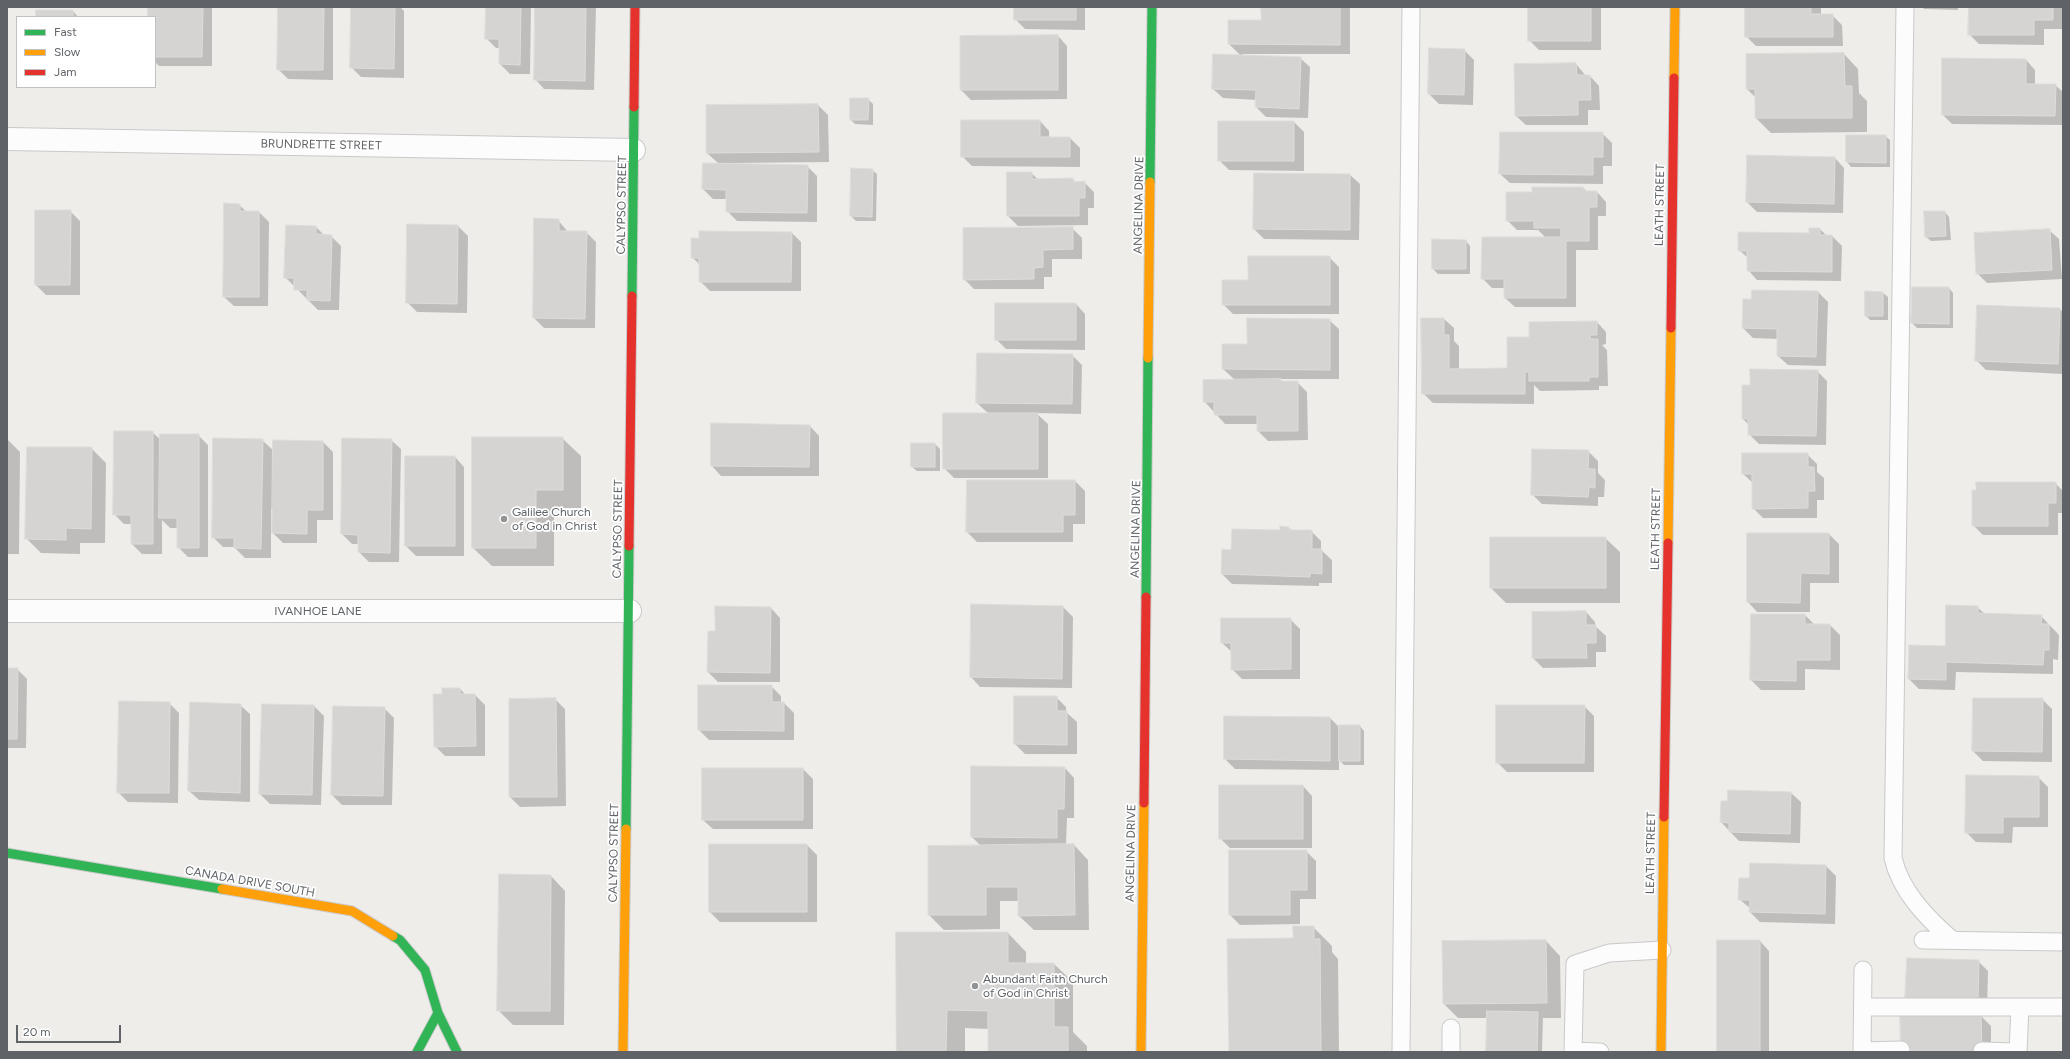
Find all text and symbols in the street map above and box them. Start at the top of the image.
legend [16,16,156,88]
text: Fast [54,25,77,39]
text: Slow [54,45,80,59]
text: Jam [54,65,77,79]
street label: BRUNDRETTE STREET [260,137,382,153]
street label: CALYPSO STREET [614,155,630,255]
street label: ANGELINA DRIVE [1131,156,1147,254]
street label: LEATH STREET [1652,164,1668,246]
street label: CALYPSO STREET [610,479,626,579]
street label: ANGELINA DRIVE [1128,480,1144,578]
street label: LEATH STREET [1648,488,1664,570]
place label: Galilee Church of God in Christ [512,505,597,533]
marker: Galilee Church of God in Christ [499,514,509,524]
street label: IVANHOE LANE [274,604,362,618]
street label: CALYPSO STREET [606,803,622,903]
street label: ANGELINA DRIVE [1123,804,1139,902]
street label: LEATH STREET [1643,812,1659,894]
street label: CANADA DRIVE SOUTH [184,863,316,901]
place label: Abundant Faith Church of God in Christ [983,972,1108,1000]
marker: Abundant Faith Church of God in Christ [970,981,980,991]
scale bar [18,1017,123,1043]
text: 20 m [23,1025,51,1039]

